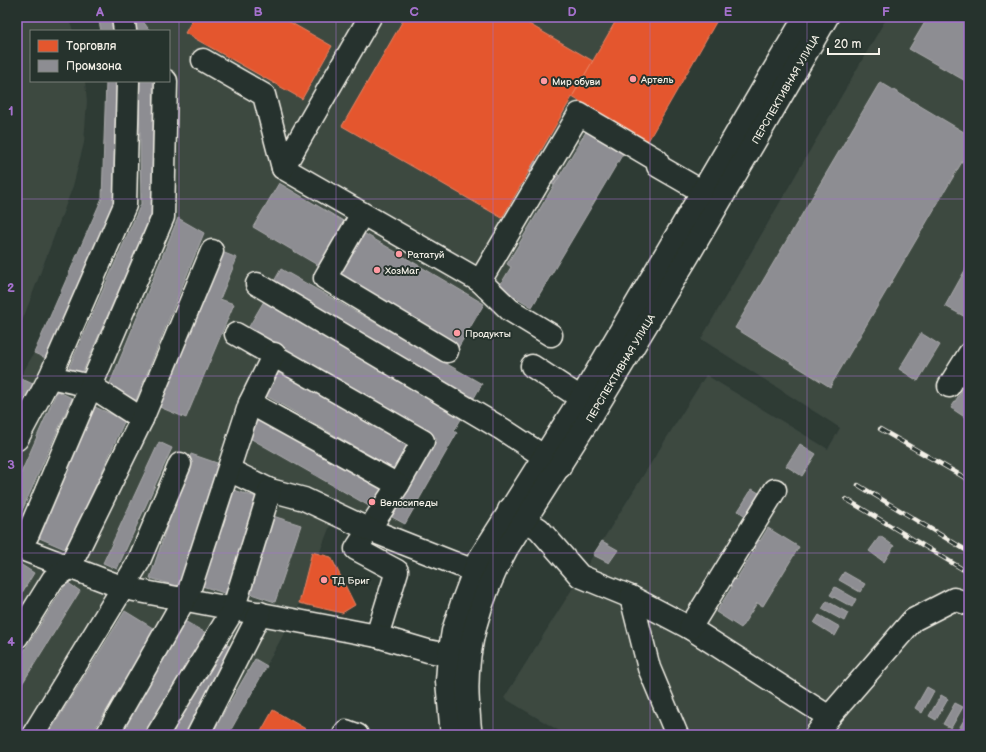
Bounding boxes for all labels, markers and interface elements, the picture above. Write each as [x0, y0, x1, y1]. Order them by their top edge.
text: A [95, 4, 104, 20]
text: B [253, 4, 263, 20]
text: C [409, 4, 419, 20]
text: D [567, 4, 577, 20]
text: E [724, 4, 733, 20]
text: F [882, 4, 890, 20]
legend [30, 30, 170, 82]
scale bar [828, 30, 879, 56]
street label: ПЕРСПЕКТИВНАЯ УЛИЦА [750, 32, 823, 146]
text: 20 m [834, 37, 861, 52]
text: Торговля [66, 39, 117, 54]
text: Промзона [66, 59, 122, 74]
marker: Артель [628, 74, 638, 84]
place label: Артель [640, 74, 673, 86]
marker: Мир обуви [539, 76, 549, 86]
place label: Мир обуви [552, 76, 600, 88]
text: 1 [8, 103, 14, 119]
marker: Рататуй [394, 249, 404, 259]
place label: Рататуй [407, 249, 445, 261]
marker: ХозМаг [372, 265, 382, 275]
place label: ХозМаг [385, 265, 419, 277]
text: 2 [7, 280, 15, 296]
street label: ПЕРСПЕКТИВНАЯ УЛИЦА [584, 311, 658, 425]
marker: Продукты [452, 328, 462, 338]
place label: Продукты [465, 328, 511, 340]
text: 3 [7, 457, 15, 473]
marker: Велосипеды [367, 497, 377, 507]
place label: Велосипеды [380, 497, 438, 509]
marker: ТД Бриг [319, 575, 329, 585]
place label: ТД Бриг [332, 575, 370, 587]
text: 4 [7, 634, 15, 650]

